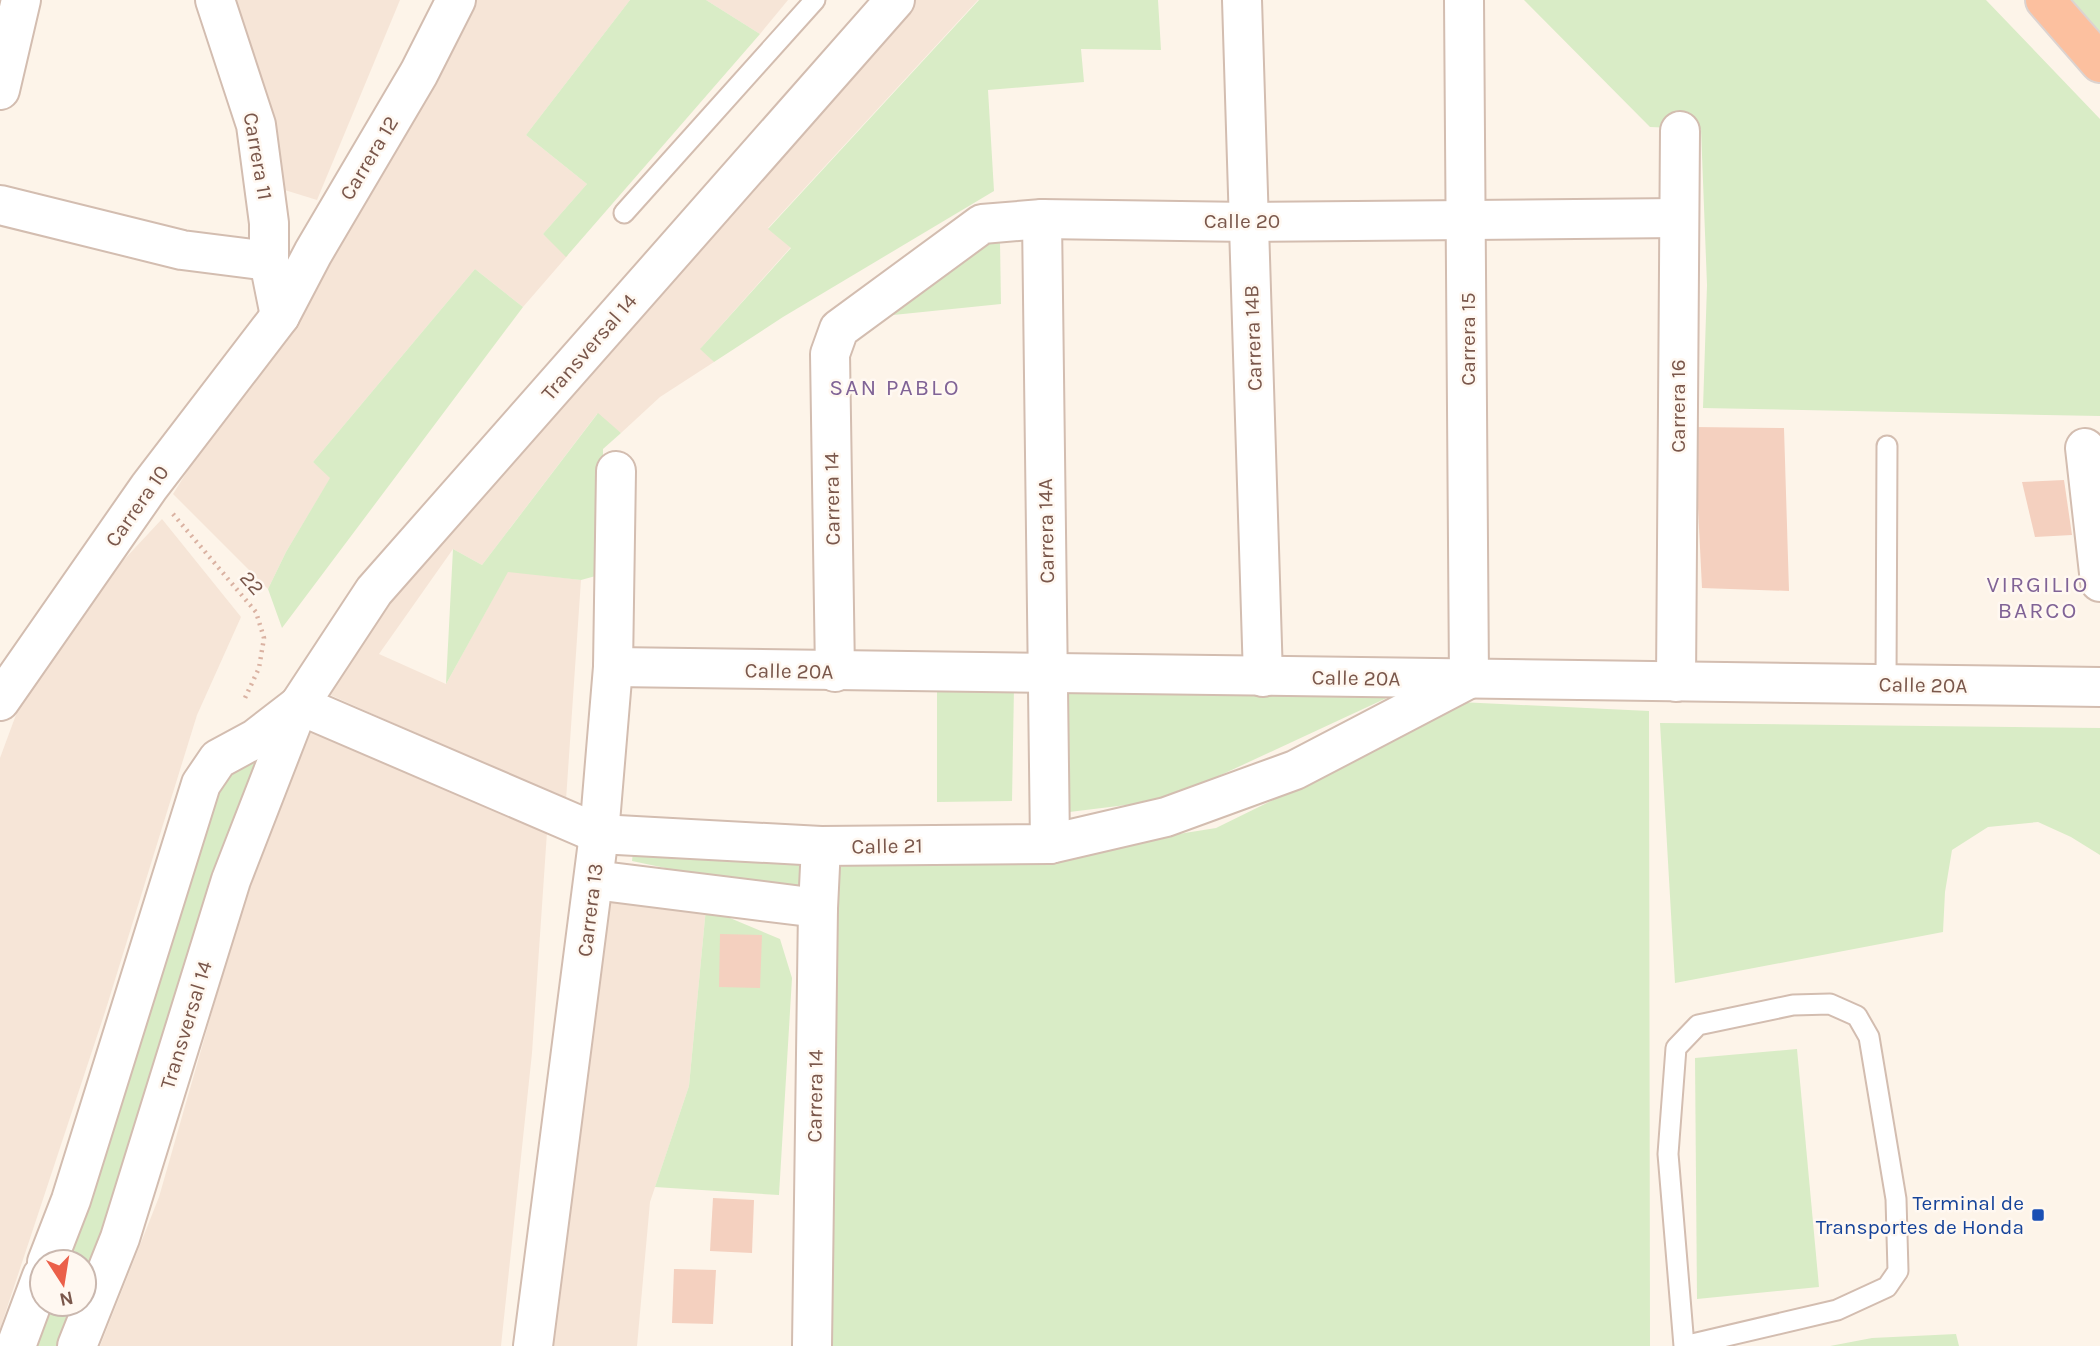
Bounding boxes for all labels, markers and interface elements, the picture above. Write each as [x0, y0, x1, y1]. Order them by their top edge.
street label: Carrera 11 [239, 110, 277, 202]
street label: Carrera 12 [335, 112, 403, 204]
street label: Calle 20 [1204, 209, 1280, 233]
street label: Carrera 14B [1239, 284, 1267, 392]
street label: Transversal 14 [536, 289, 642, 405]
street label: Carrera 15 [1456, 292, 1480, 386]
street label: Carrera 16 [1666, 359, 1690, 453]
district label: SAN PABLO [829, 374, 961, 401]
street label: Carrera 14 [819, 452, 845, 546]
street label: Carrera 10 [100, 461, 174, 551]
street label: Carrera 14A [1033, 478, 1059, 584]
street label: 22 [235, 566, 269, 600]
district label: VIRGILIO BARCO [1987, 571, 2089, 624]
street label: Calle 20A [744, 658, 834, 684]
street label: Calle 20A [1311, 665, 1401, 691]
street label: Calle 20A [1878, 672, 1968, 698]
street label: Calle 21 [851, 833, 923, 859]
street label: Carrera 13 [572, 862, 608, 958]
street label: Transversal 14 [155, 958, 217, 1092]
street label: Carrera 14 [802, 1049, 828, 1143]
place label: Terminal de Transportes de Honda [1816, 1191, 2024, 1239]
marker: Terminal de Transportes de Honda [2030, 1207, 2046, 1223]
north arrow [28, 1248, 98, 1318]
text: N [57, 1286, 75, 1311]

